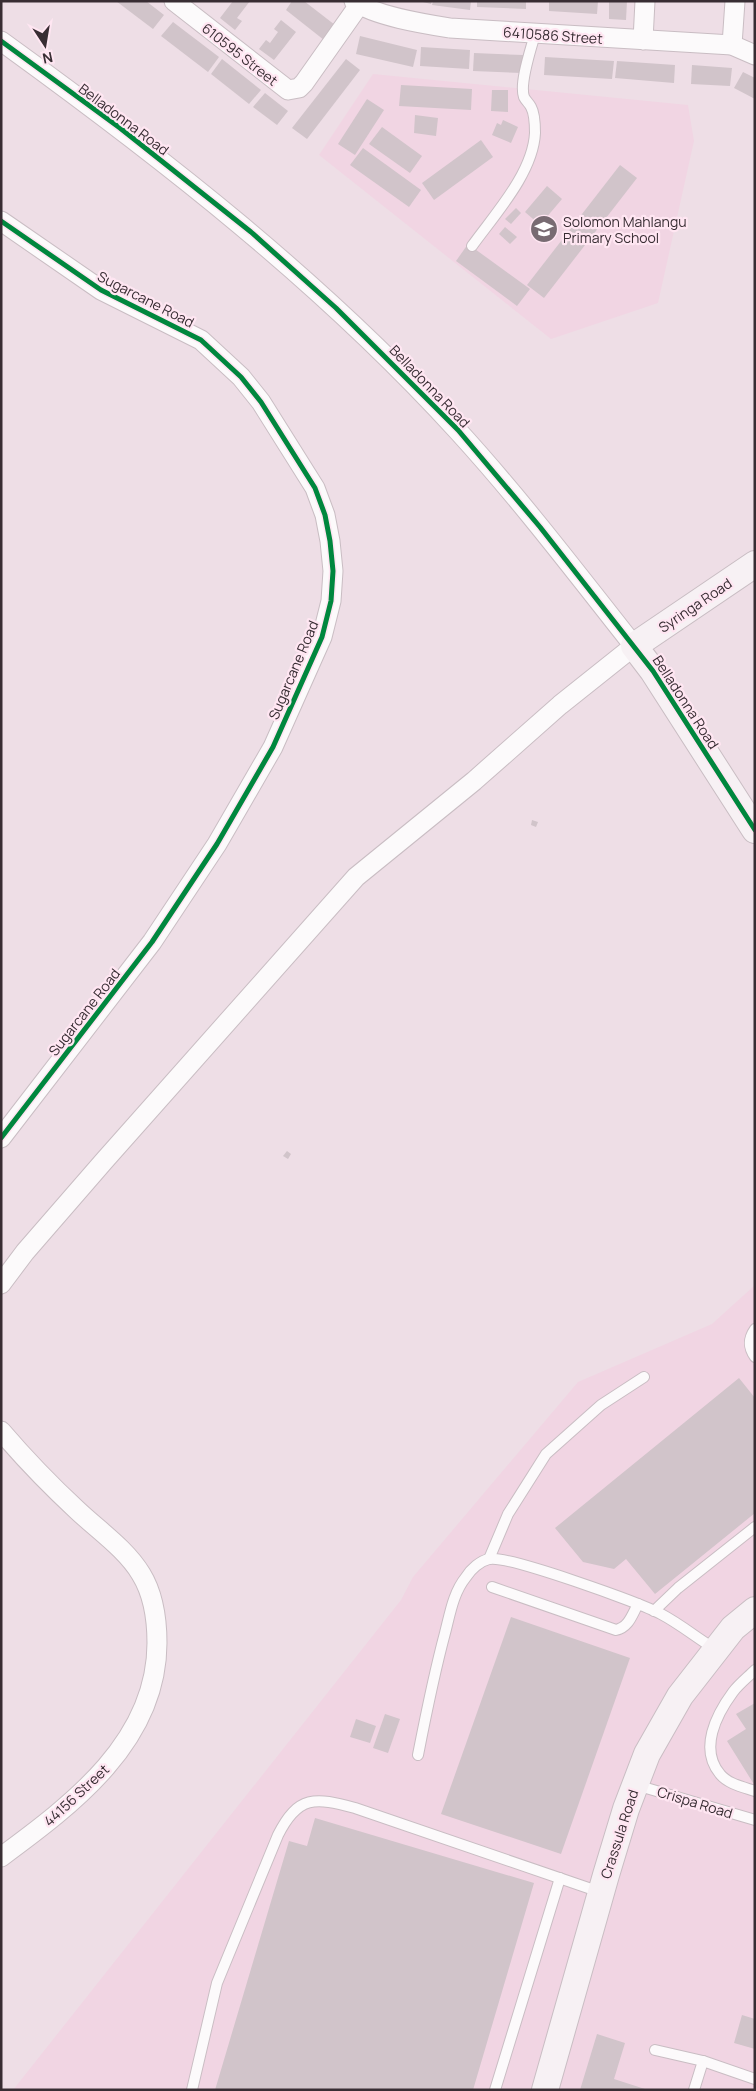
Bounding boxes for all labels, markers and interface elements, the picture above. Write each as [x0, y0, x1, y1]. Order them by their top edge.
street label: 610595 Street [198, 18, 282, 90]
north arrow [20, 20, 70, 70]
street label: 6410586 Street [503, 22, 604, 48]
text: N [41, 48, 55, 69]
street label: Belladonna Road [75, 79, 173, 159]
place label: Solomon Mahlangu Primary School [563, 212, 687, 247]
school or university icon: Solomon Mahlangu Primary School [529, 214, 559, 244]
street label: Sugarcane Road [95, 267, 197, 331]
street label: Belladonna Road [386, 341, 474, 431]
street label: Syringa Road [655, 573, 735, 637]
street label: Sugarcane Road [264, 618, 322, 722]
street label: Belladonna Road [649, 652, 723, 752]
street label: Sugarcane Road [44, 964, 124, 1060]
street label: 44156 Street [39, 1760, 113, 1830]
street label: Crispa Road [655, 1782, 735, 1822]
street label: Crassula Road [596, 1787, 642, 1881]

